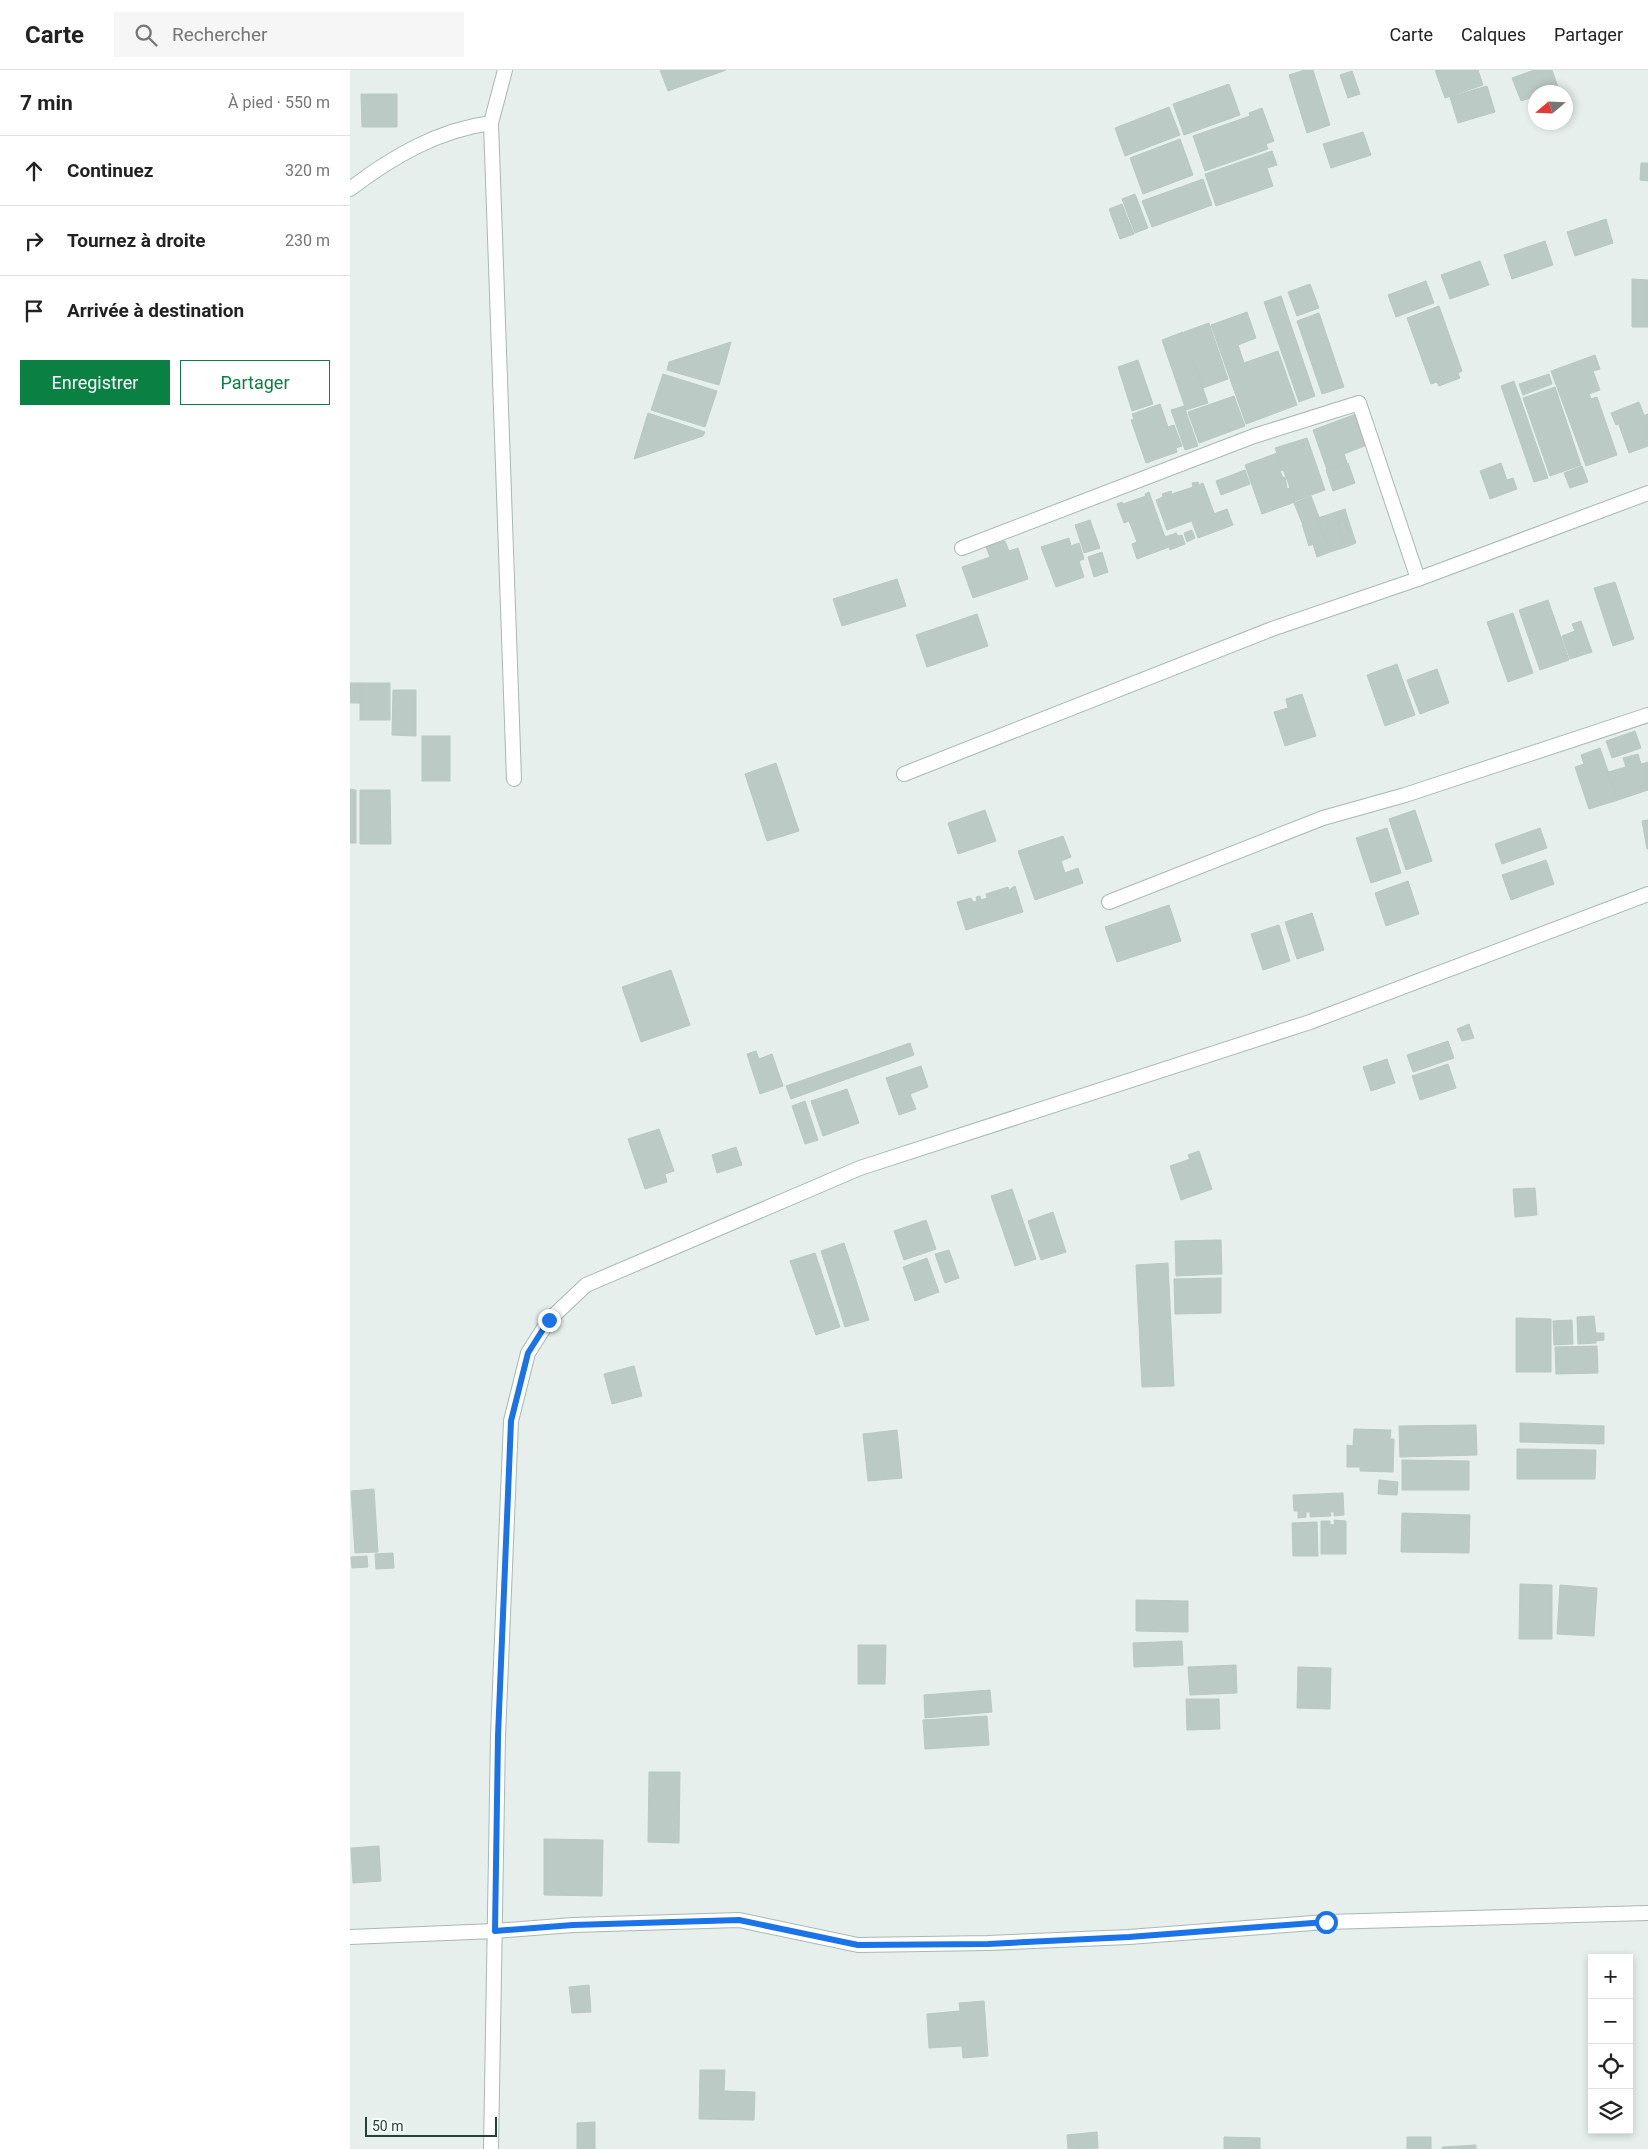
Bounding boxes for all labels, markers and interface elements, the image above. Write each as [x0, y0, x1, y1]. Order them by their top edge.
search box [114, 12, 464, 57]
text: Carte [25, 21, 84, 49]
icon: search [132, 21, 160, 49]
text: Rechercher [172, 23, 267, 46]
text: Carte [1390, 24, 1433, 45]
text: Calques [1461, 24, 1526, 45]
text: Partager [1554, 24, 1623, 45]
north arrow [1528, 85, 1573, 130]
text: 7 min [20, 91, 73, 115]
text: À pied · 550 m [228, 93, 330, 112]
icon: ahead [20, 157, 48, 185]
text: Continuez [67, 159, 153, 182]
text: 320 m [285, 161, 330, 180]
icon: right [20, 227, 48, 255]
text: Tournez à droite [67, 229, 206, 252]
text: 230 m [285, 231, 330, 250]
icon: arrive [20, 297, 48, 325]
text: Arrivée à destination [67, 299, 244, 322]
button: Enregistrer [20, 360, 170, 405]
button: Partager [180, 360, 330, 405]
route end [538, 1309, 561, 1332]
route start [1315, 1911, 1338, 1934]
map controls [1588, 1954, 1633, 2134]
button: + [1588, 1954, 1633, 1999]
button: − [1588, 1999, 1633, 2044]
button: locate [1588, 2044, 1633, 2089]
button: layers [1588, 2089, 1633, 2134]
scale bar [365, 2114, 498, 2137]
text: 50 m [372, 2118, 404, 2134]

